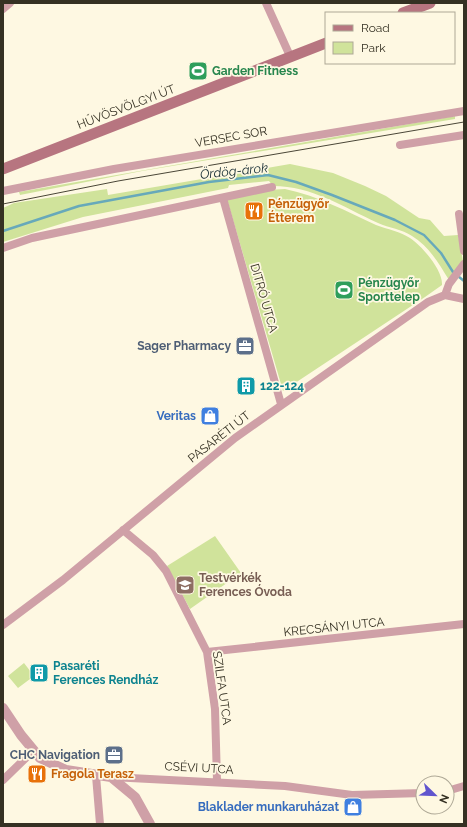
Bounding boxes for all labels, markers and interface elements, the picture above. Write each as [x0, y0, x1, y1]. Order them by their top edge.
legend [325, 12, 455, 64]
text: Road [361, 21, 390, 35]
text: Park [361, 41, 386, 55]
sports icon: Garden Fitness [187, 60, 209, 82]
place label: Garden Fitness [212, 64, 298, 78]
street label: HŰVÖSVÖLGYI ÚT [75, 82, 178, 132]
street label: VERSEC SOR [194, 124, 268, 150]
water label: Ördög-árok [199, 159, 269, 182]
place label: Pénzügyőr Étterem [268, 197, 329, 225]
restaurant icon: Pénzügyőr Étterem [243, 200, 265, 222]
street label: DITRÓ UTCA [247, 262, 281, 334]
place label: Pénzügyőr Sporttelep [358, 276, 420, 304]
sports icon: Pénzügyőr Sporttelep [333, 279, 355, 301]
office icon: Sager Pharmacy [234, 335, 256, 357]
place label: Sager Pharmacy [137, 339, 231, 353]
building icon: 122-124 [235, 375, 257, 397]
place label: 122-124 [260, 379, 304, 393]
shop icon: Veritas [199, 405, 221, 427]
street label: PASARÉTI ÚT [185, 408, 253, 466]
place label: Veritas [156, 409, 196, 423]
place label: Testvérkék Ferences Óvoda [199, 571, 292, 599]
school or university icon: Testvérkék Ferences Óvoda [174, 574, 196, 596]
street label: KRECSÁNYI UTCA [283, 615, 385, 639]
street label: SZILFA UTCA [210, 650, 234, 726]
place label: Pasaréti Ferences Rendház [53, 659, 158, 687]
building icon: Pasaréti Ferences Rendház [28, 662, 50, 684]
office icon: CHC Navigation [103, 744, 125, 766]
place label: CHC Navigation [10, 748, 100, 762]
street label: CSÉVI UTCA [164, 759, 234, 777]
restaurant icon: Fragola Terasz [26, 763, 48, 785]
place label: Fragola Terasz [51, 767, 134, 781]
north arrow [415, 775, 455, 815]
text: N [436, 792, 451, 805]
shop icon: Blaklader munkaruházat [342, 796, 364, 818]
place label: Blaklader munkaruházat [198, 800, 339, 814]

